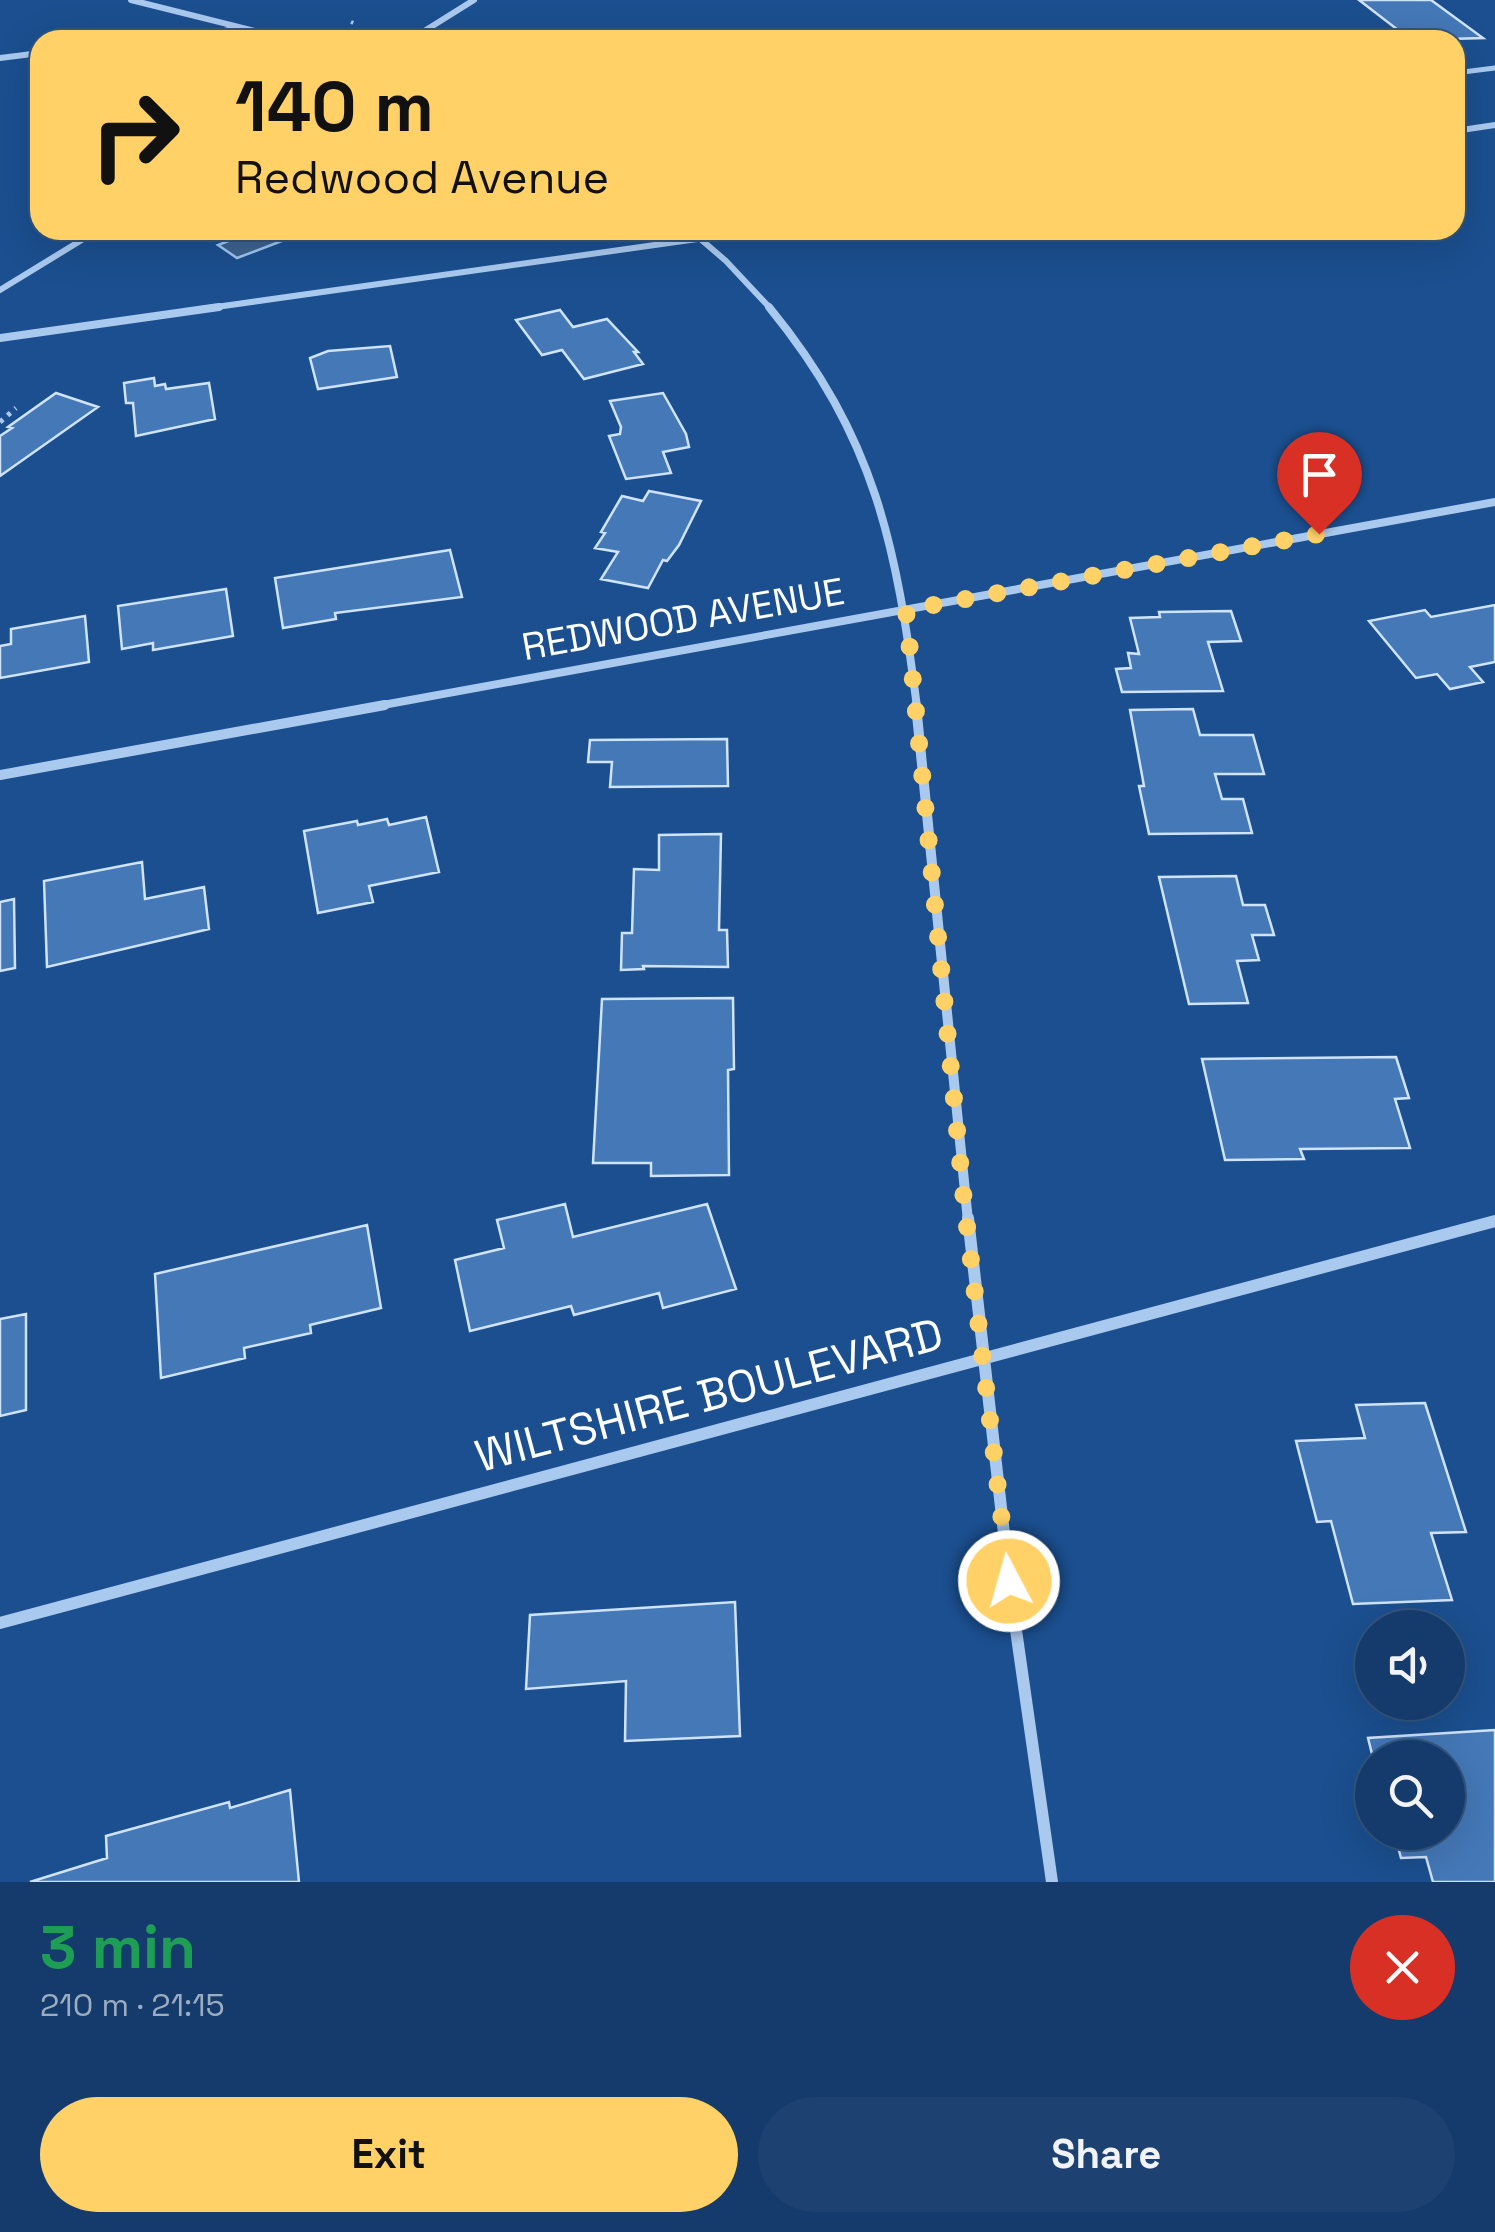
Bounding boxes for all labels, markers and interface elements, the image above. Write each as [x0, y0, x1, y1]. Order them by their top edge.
text: 140 m [235, 62, 434, 151]
icon: right [70, 70, 200, 200]
text: Redwood Avenue [235, 149, 609, 206]
pin [1277, 432, 1362, 535]
icon: arrive [1292, 447, 1347, 502]
street label: REDWOOD AVENUE [518, 567, 848, 671]
street label: WILTSHIRE BOULEVARD [469, 1305, 949, 1485]
position arrow [957, 1529, 1061, 1633]
map controls [1355, 1610, 1465, 1850]
button: sound [1355, 1610, 1465, 1720]
button: search [1355, 1740, 1465, 1850]
text: 3 min [40, 1909, 196, 1986]
button: close [1350, 1915, 1455, 2020]
text: 210 m · 21:15 [40, 1985, 225, 2025]
button: Exit [40, 2097, 738, 2212]
button: Share [758, 2097, 1455, 2212]

